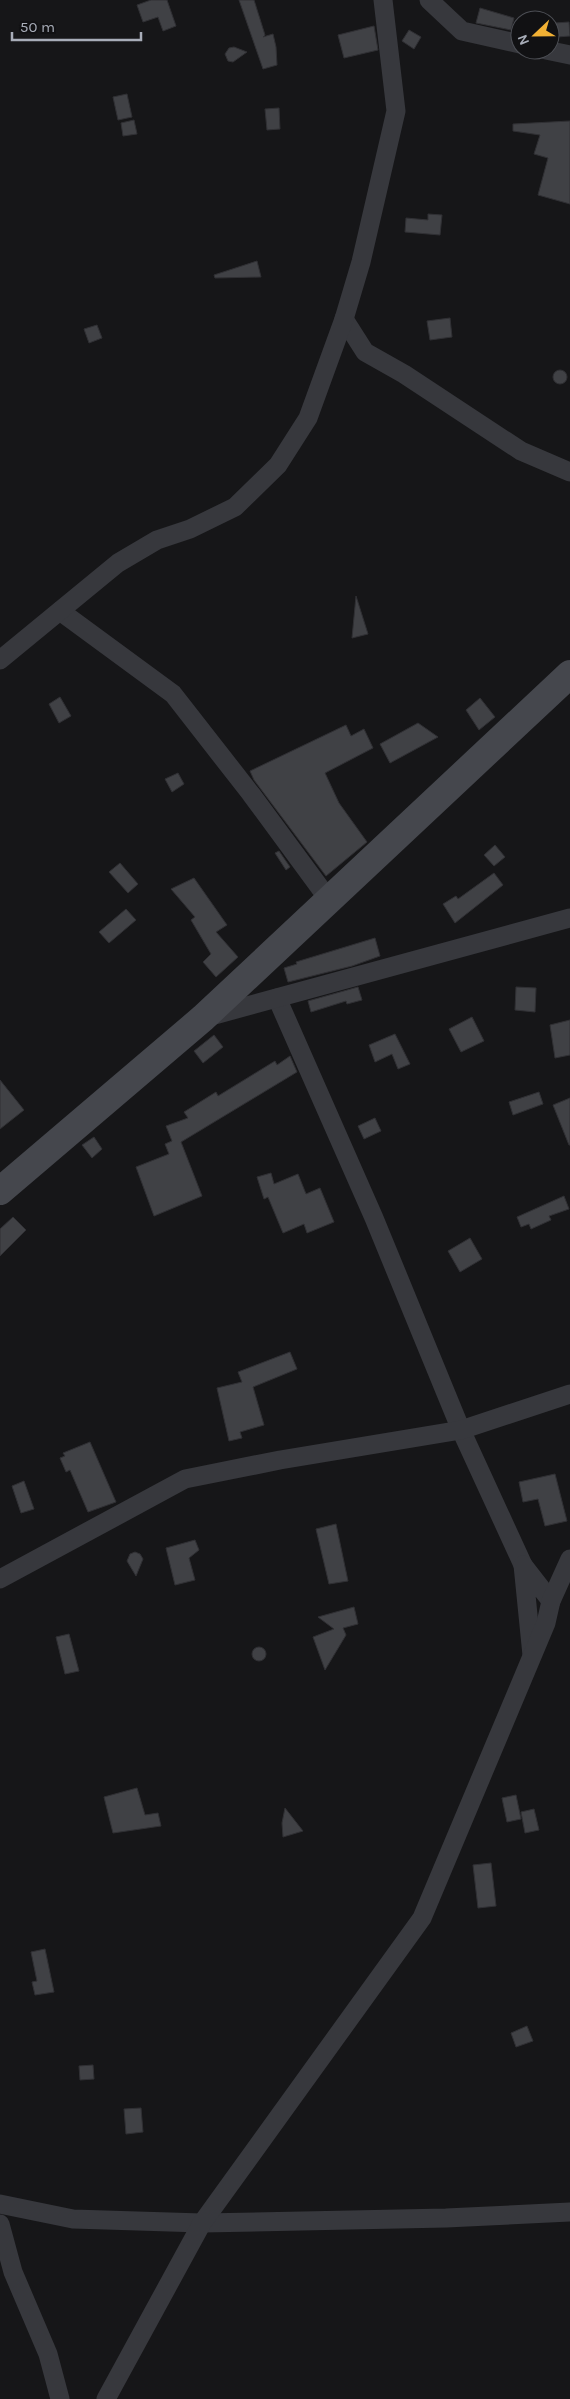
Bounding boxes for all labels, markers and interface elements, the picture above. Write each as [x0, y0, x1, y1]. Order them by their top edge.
scale bar [12, 10, 141, 42]
north arrow [510, 10, 560, 60]
text: 50 m [20, 18, 55, 36]
text: N [514, 32, 533, 48]

